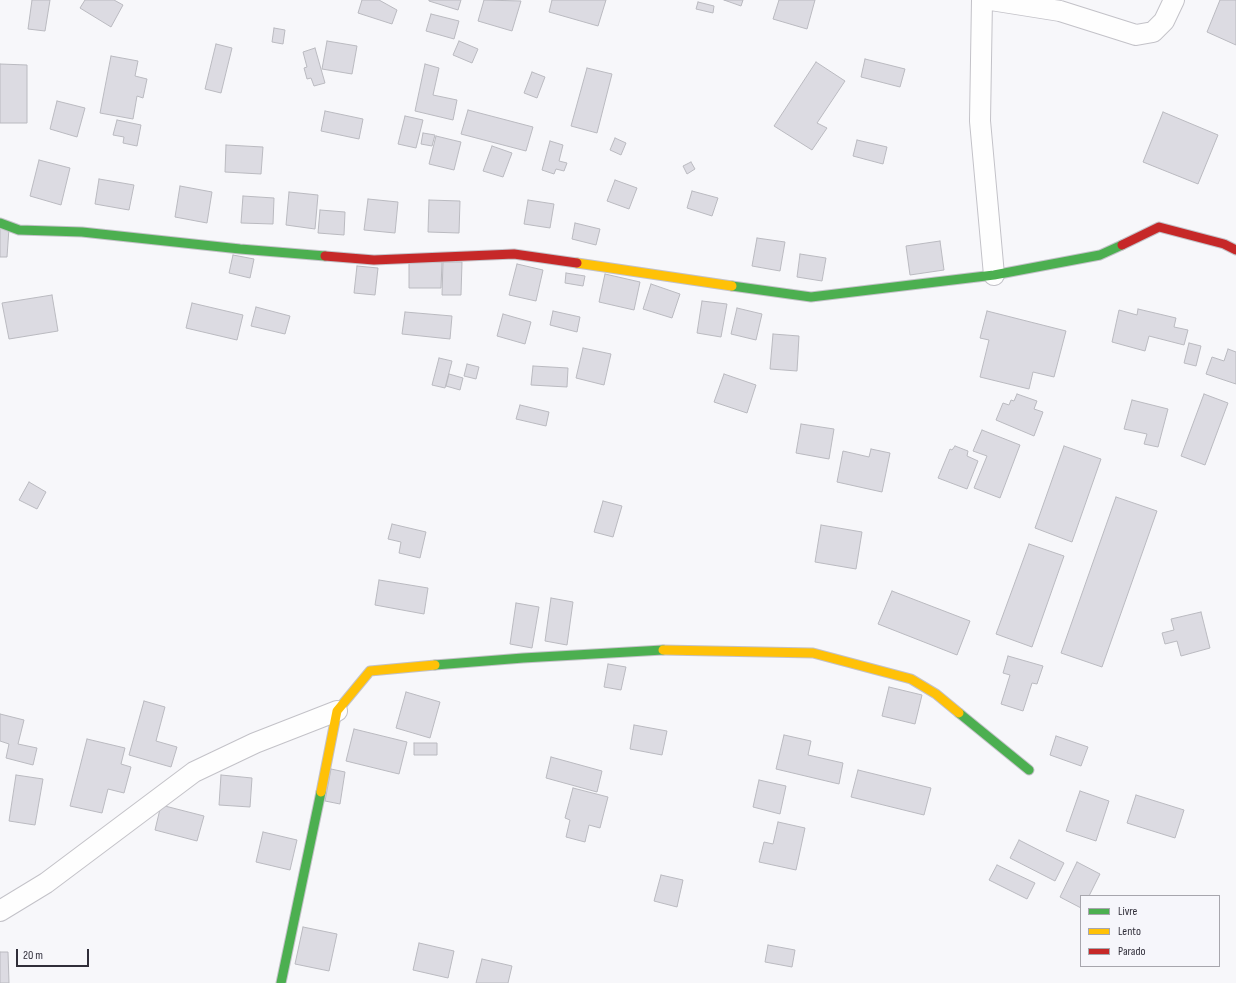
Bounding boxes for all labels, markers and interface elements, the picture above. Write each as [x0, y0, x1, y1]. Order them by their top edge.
legend [1080, 895, 1220, 967]
text: Livre [1118, 904, 1137, 919]
text: Lento [1118, 924, 1141, 939]
scale bar [18, 941, 91, 967]
text: Parado [1118, 944, 1145, 959]
text: 20 m [23, 948, 43, 963]

